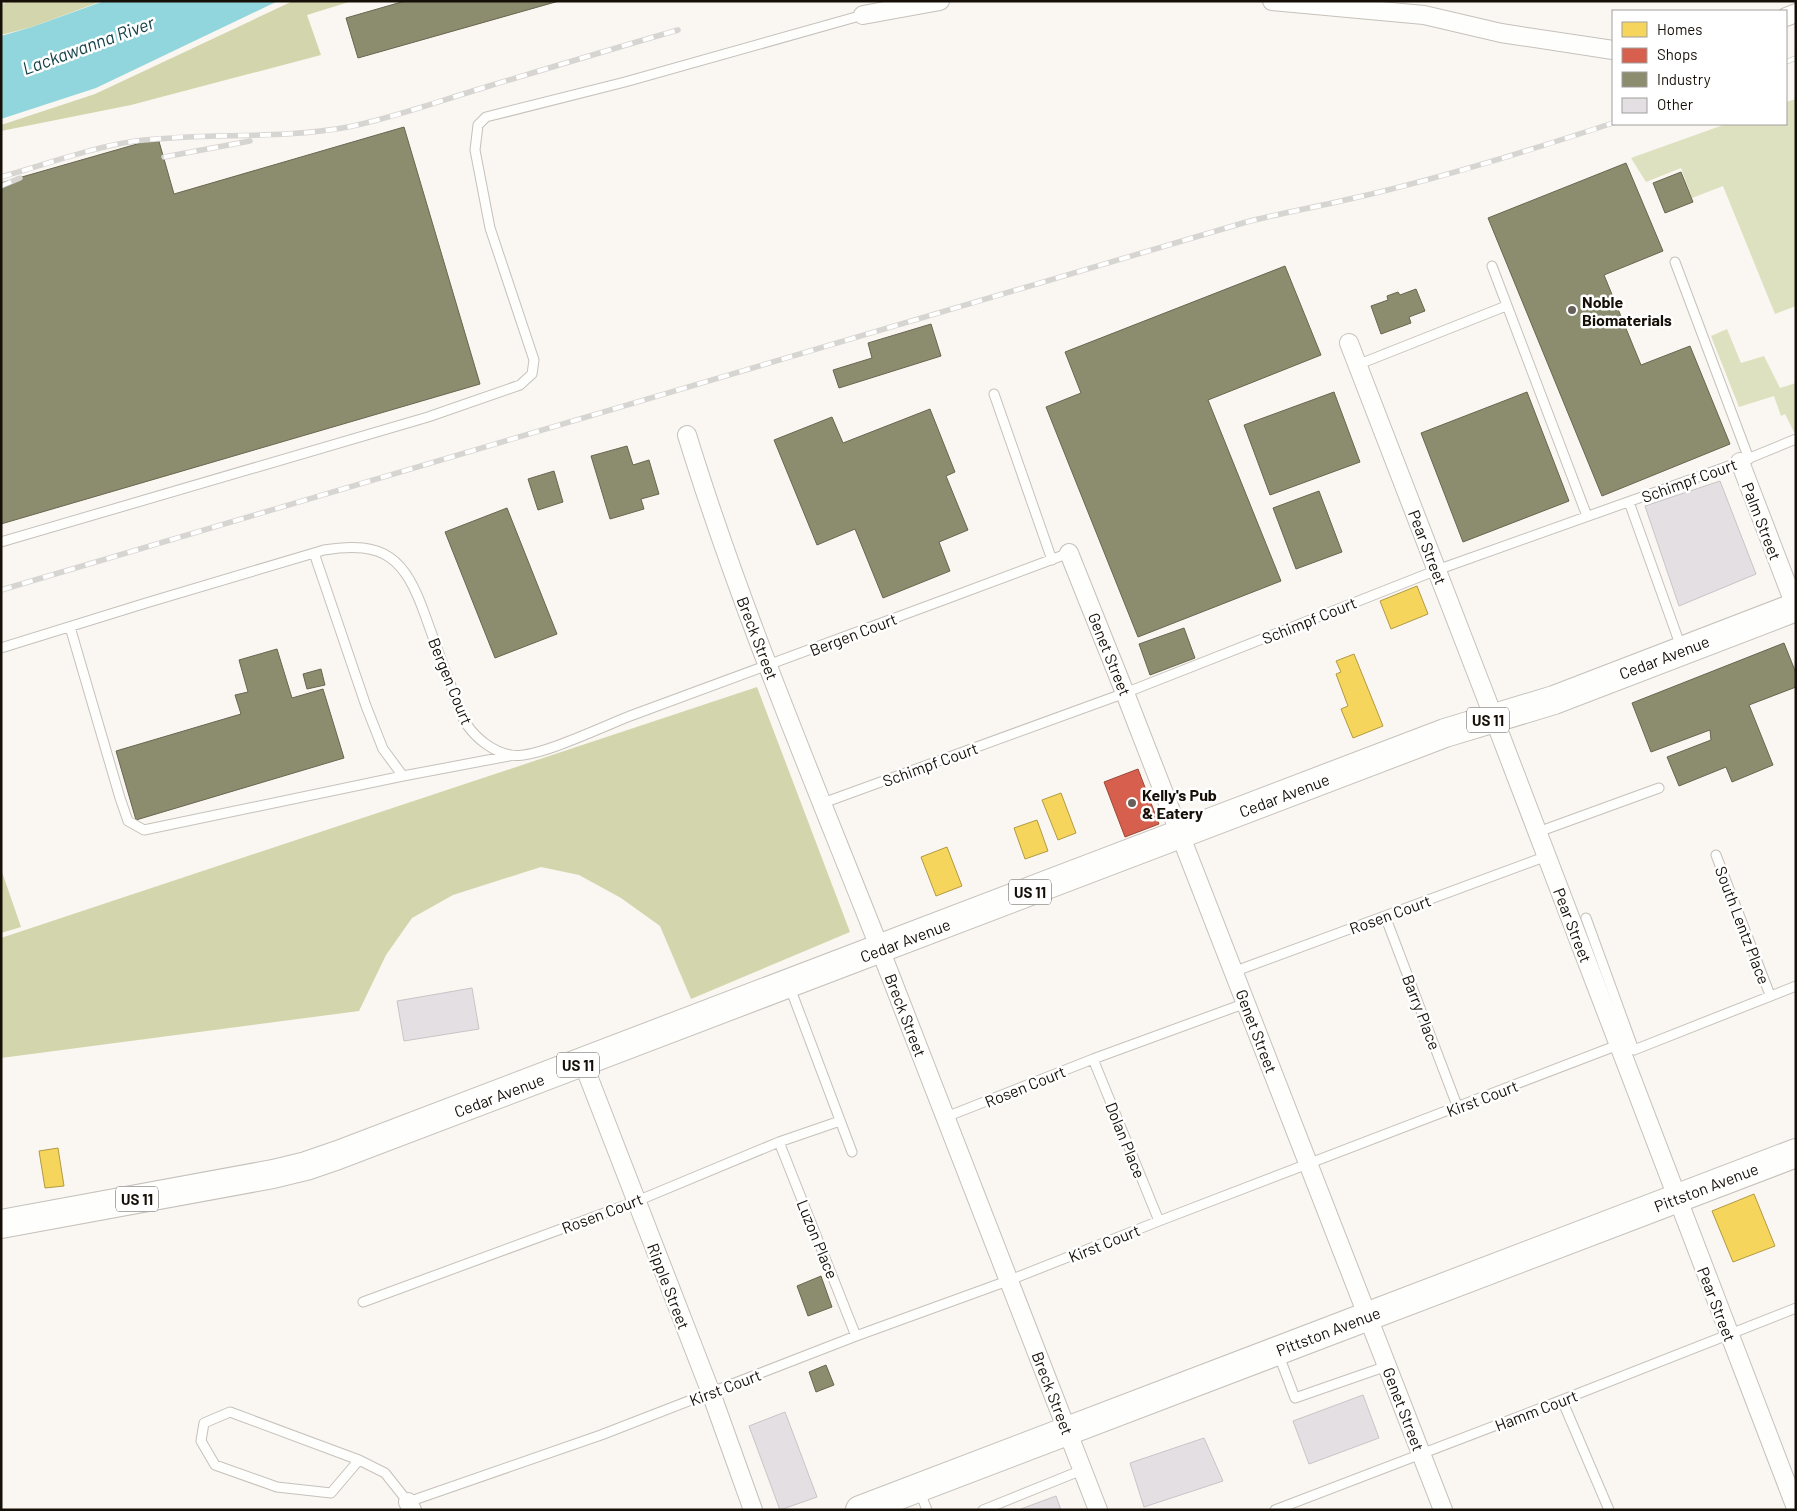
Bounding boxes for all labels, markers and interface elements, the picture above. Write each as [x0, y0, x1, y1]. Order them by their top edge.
legend [1612, 10, 1787, 125]
water label: Lackawanna River [19, 11, 158, 79]
text: Homes [1657, 20, 1702, 38]
text: Shops [1657, 45, 1697, 63]
text: Industry [1657, 70, 1711, 88]
text: Other [1657, 95, 1694, 113]
place label: Noble Biomaterials [1582, 292, 1672, 329]
marker: Noble Biomaterials [1566, 304, 1578, 316]
street label: Schimpf Court [1639, 454, 1739, 506]
street label: Palm Street [1739, 480, 1785, 562]
street label: Pear Street [1405, 507, 1451, 587]
street label: Schimpf Court [1259, 592, 1359, 648]
street label: Breck Street [733, 594, 783, 682]
street label: Bergen Court [807, 609, 899, 659]
street label: Genet Street [1085, 610, 1135, 698]
street label: Cedar Avenue [1616, 631, 1712, 683]
street label: Bergen Court [425, 635, 477, 727]
road number: US 11 [1467, 708, 1509, 732]
street label: Schimpf Court [880, 738, 980, 790]
street label: Cedar Avenue [1236, 769, 1332, 821]
place label: Kelly's Pub & Eatery [1142, 785, 1217, 822]
marker: Kelly's Pub & Eatery [1126, 797, 1138, 809]
street label: South Lentz Place [1712, 863, 1774, 987]
road number: US 11 [1009, 880, 1051, 904]
street label: Pear Street [1550, 885, 1596, 965]
street label: Rosen Court [1347, 890, 1433, 938]
street label: Cedar Avenue [857, 914, 953, 966]
street label: Breck Street [881, 971, 931, 1059]
street label: Barry Place [1399, 972, 1445, 1052]
street label: Genet Street [1232, 987, 1282, 1075]
road number: US 11 [557, 1052, 599, 1078]
street label: Rosen Court [982, 1061, 1068, 1111]
street label: Cedar Avenue [451, 1069, 547, 1121]
street label: Kirst Court [1443, 1076, 1521, 1120]
street label: Dolan Place [1102, 1099, 1150, 1181]
street label: Pittston Avenue [1651, 1158, 1761, 1216]
road number: US 11 [116, 1186, 158, 1212]
street label: Rosen Court [559, 1189, 645, 1237]
street label: Luzon Place [794, 1197, 842, 1281]
street label: Kirst Court [1066, 1220, 1142, 1266]
street label: Ripple Street [644, 1240, 694, 1332]
street label: Pear Street [1694, 1264, 1740, 1344]
street label: Pittston Avenue [1273, 1302, 1383, 1360]
street label: Breck Street [1028, 1349, 1078, 1437]
street label: Kirst Court [686, 1365, 764, 1409]
street label: Genet Street [1379, 1365, 1429, 1453]
street label: Hamm Court [1492, 1386, 1580, 1434]

